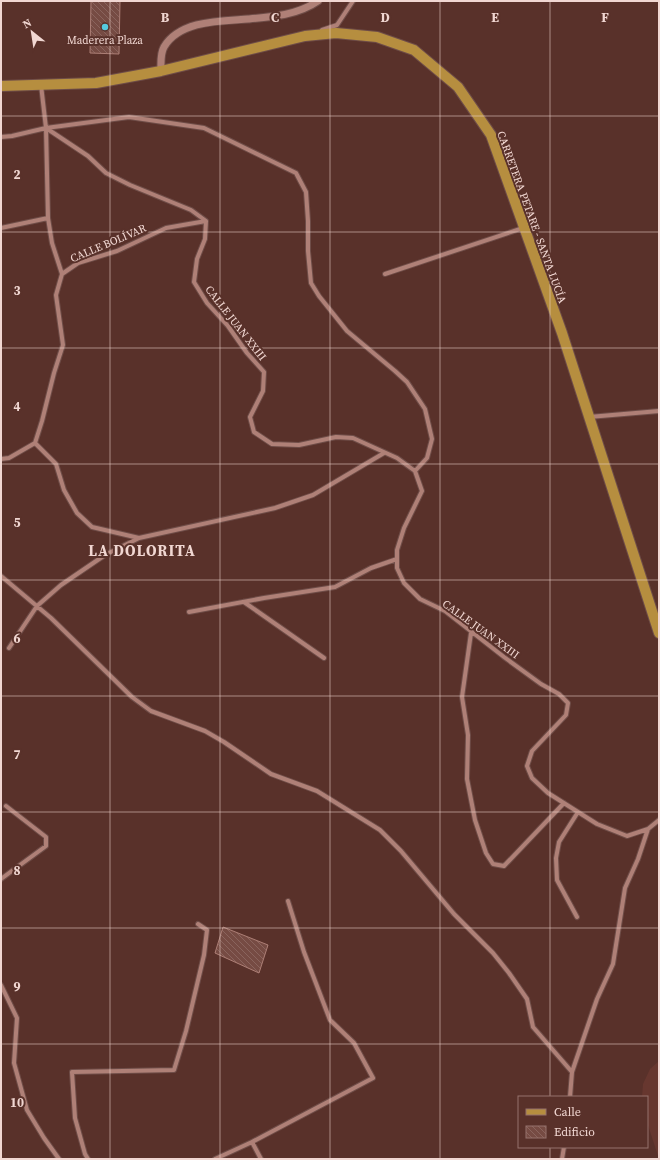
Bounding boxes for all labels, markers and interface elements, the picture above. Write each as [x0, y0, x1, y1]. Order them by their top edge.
text: B [161, 9, 170, 26]
text: C [271, 9, 279, 26]
text: D [380, 9, 390, 26]
text: E [491, 9, 499, 26]
text: F [601, 9, 609, 26]
north arrow [12, 12, 52, 52]
text: N [20, 15, 34, 32]
marker: Maderera Plaza [100, 22, 110, 32]
place label: Maderera Plaza [67, 33, 143, 48]
street label: CARRETERA PETARE - SANTA LUCÍA [493, 129, 570, 306]
text: 2 [13, 166, 21, 183]
street label: CALLE BOLÍVAR [68, 221, 149, 266]
text: 3 [13, 282, 21, 299]
street label: CALLE JUAN XXIII [201, 283, 270, 364]
text: 4 [13, 398, 21, 415]
text: 5 [13, 514, 21, 531]
district label: LA DOLORITA [88, 540, 196, 561]
street label: CALLE JUAN XXIII [439, 596, 522, 662]
text: 6 [13, 630, 21, 647]
text: 7 [13, 746, 21, 763]
text: 8 [13, 862, 21, 879]
text: 9 [13, 978, 21, 995]
text: 10 [10, 1094, 24, 1111]
legend [518, 1096, 648, 1148]
text: Calle [554, 1104, 581, 1120]
text: Edificio [554, 1124, 595, 1140]

